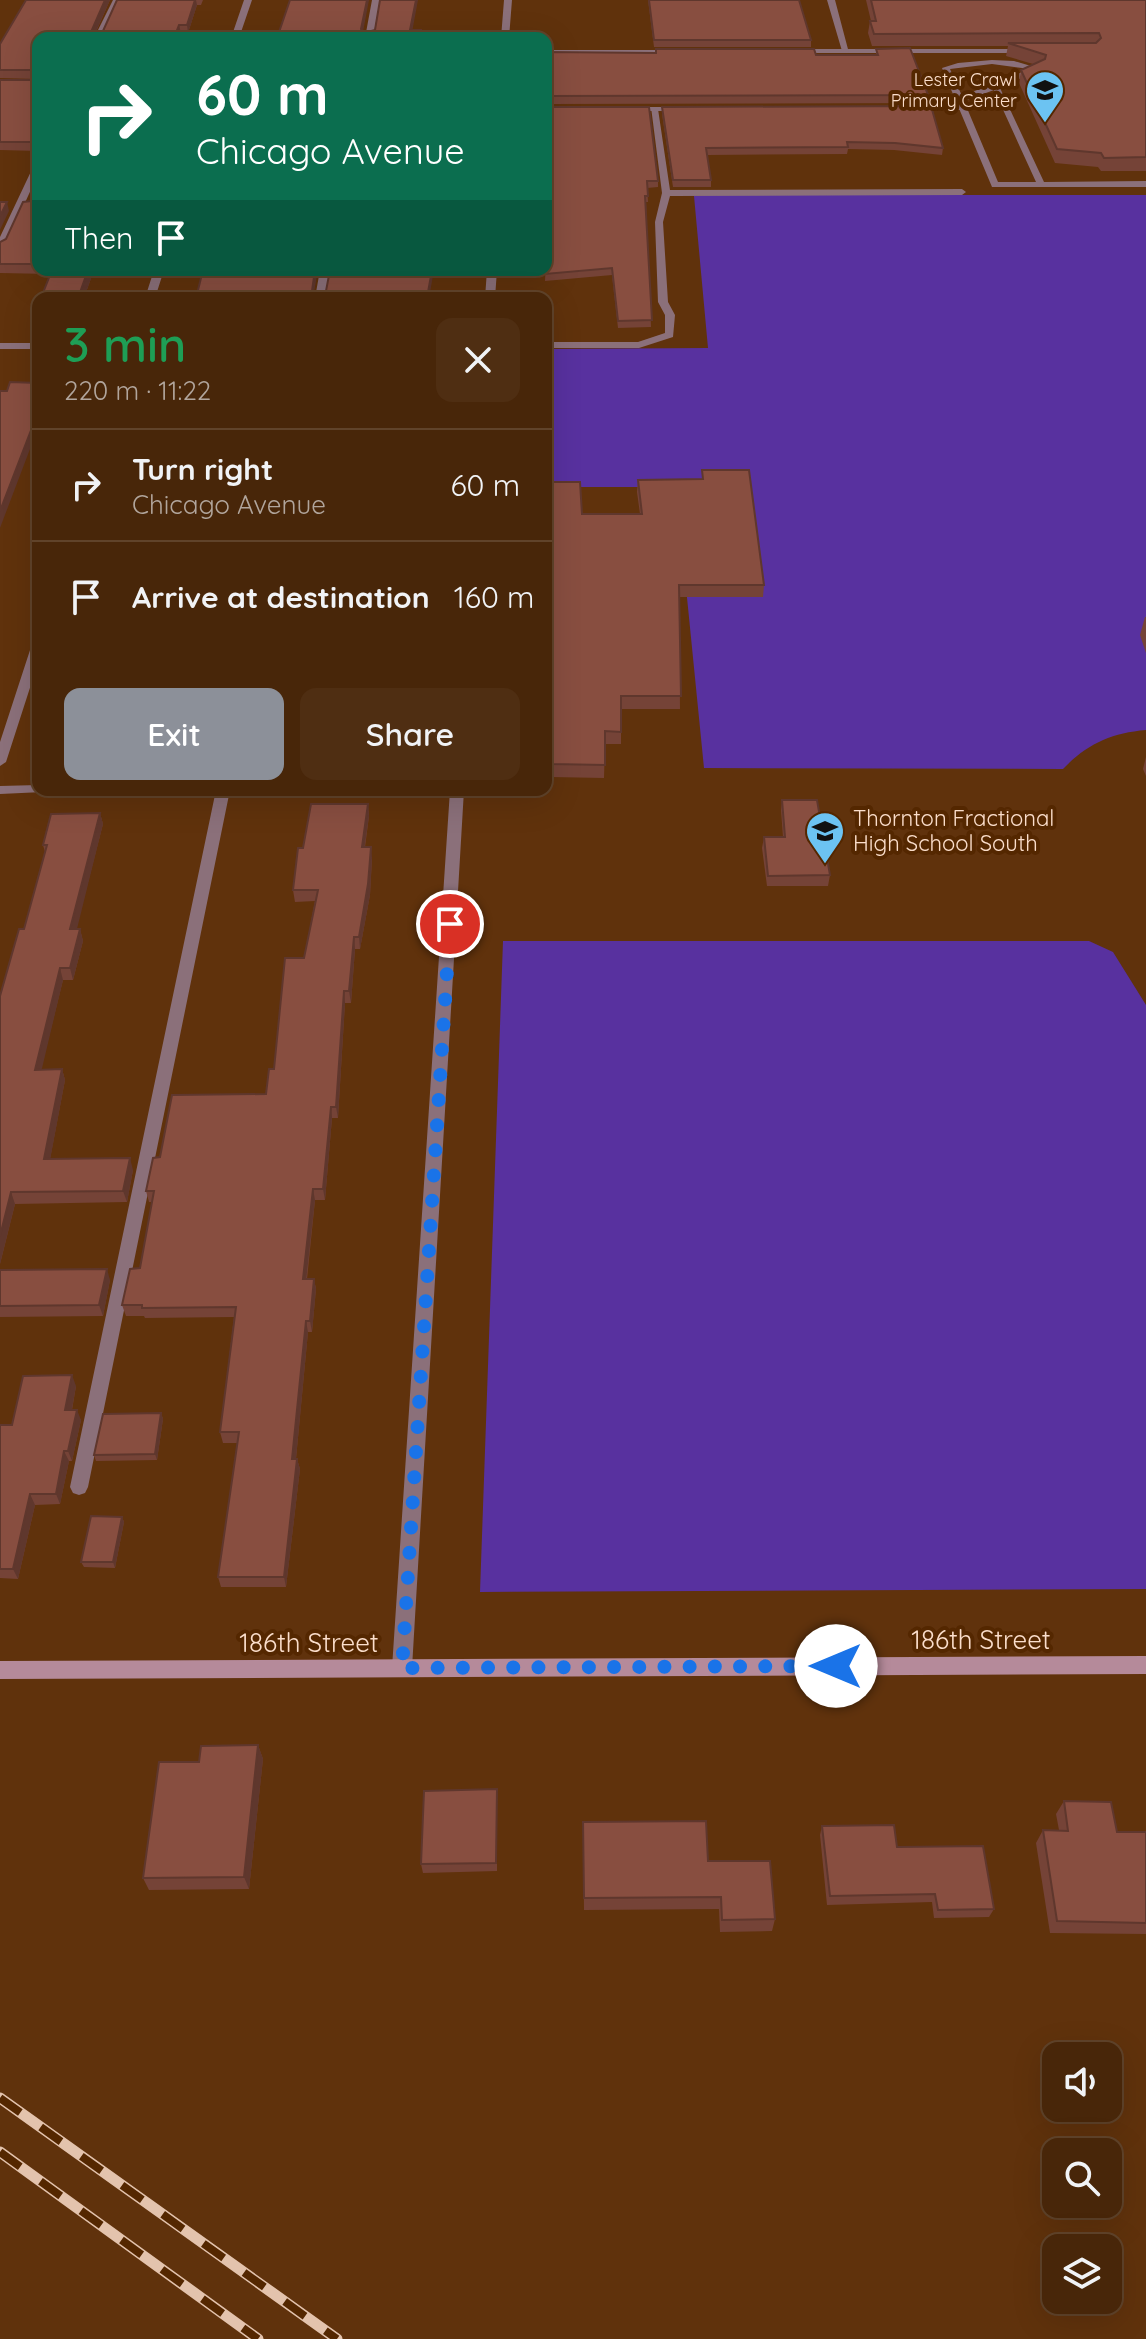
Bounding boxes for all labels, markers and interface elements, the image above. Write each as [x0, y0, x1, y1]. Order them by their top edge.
text: 60 m [196, 59, 329, 129]
icon: right [64, 64, 168, 168]
place label: Lester Crawl Primary Center [891, 68, 1017, 112]
school or university icon: Lester Crawl Primary Center [1024, 69, 1066, 124]
text: Chicago Avenue [196, 128, 465, 173]
icon: arrive [149, 216, 193, 260]
text: Then [64, 219, 133, 257]
text: 3 min [64, 314, 186, 374]
button: close [436, 318, 520, 402]
text: 220 m · 11:22 [64, 374, 211, 407]
text: Turn right [132, 450, 273, 488]
icon: right [64, 463, 108, 507]
text: 60 m [450, 466, 520, 504]
text: Chicago Avenue [132, 488, 326, 521]
icon: arrive [64, 575, 108, 619]
text: Arrive at destination [132, 578, 430, 616]
text: 160 m [454, 578, 534, 616]
button: Exit [64, 688, 284, 780]
button: Share [300, 688, 520, 780]
place label: Thornton Fractional High School South [853, 804, 1054, 857]
school or university icon: Thornton Fractional High School South [804, 810, 846, 865]
pin [416, 890, 484, 958]
icon: arrive [428, 902, 472, 946]
street label: 186th Street [911, 1623, 1051, 1656]
position arrow [794, 1624, 878, 1708]
street label: 186th Street [239, 1626, 379, 1659]
map controls [1042, 2042, 1122, 2314]
button: sound [1042, 2042, 1122, 2122]
button: search [1042, 2138, 1122, 2218]
button: layers [1042, 2234, 1122, 2314]

